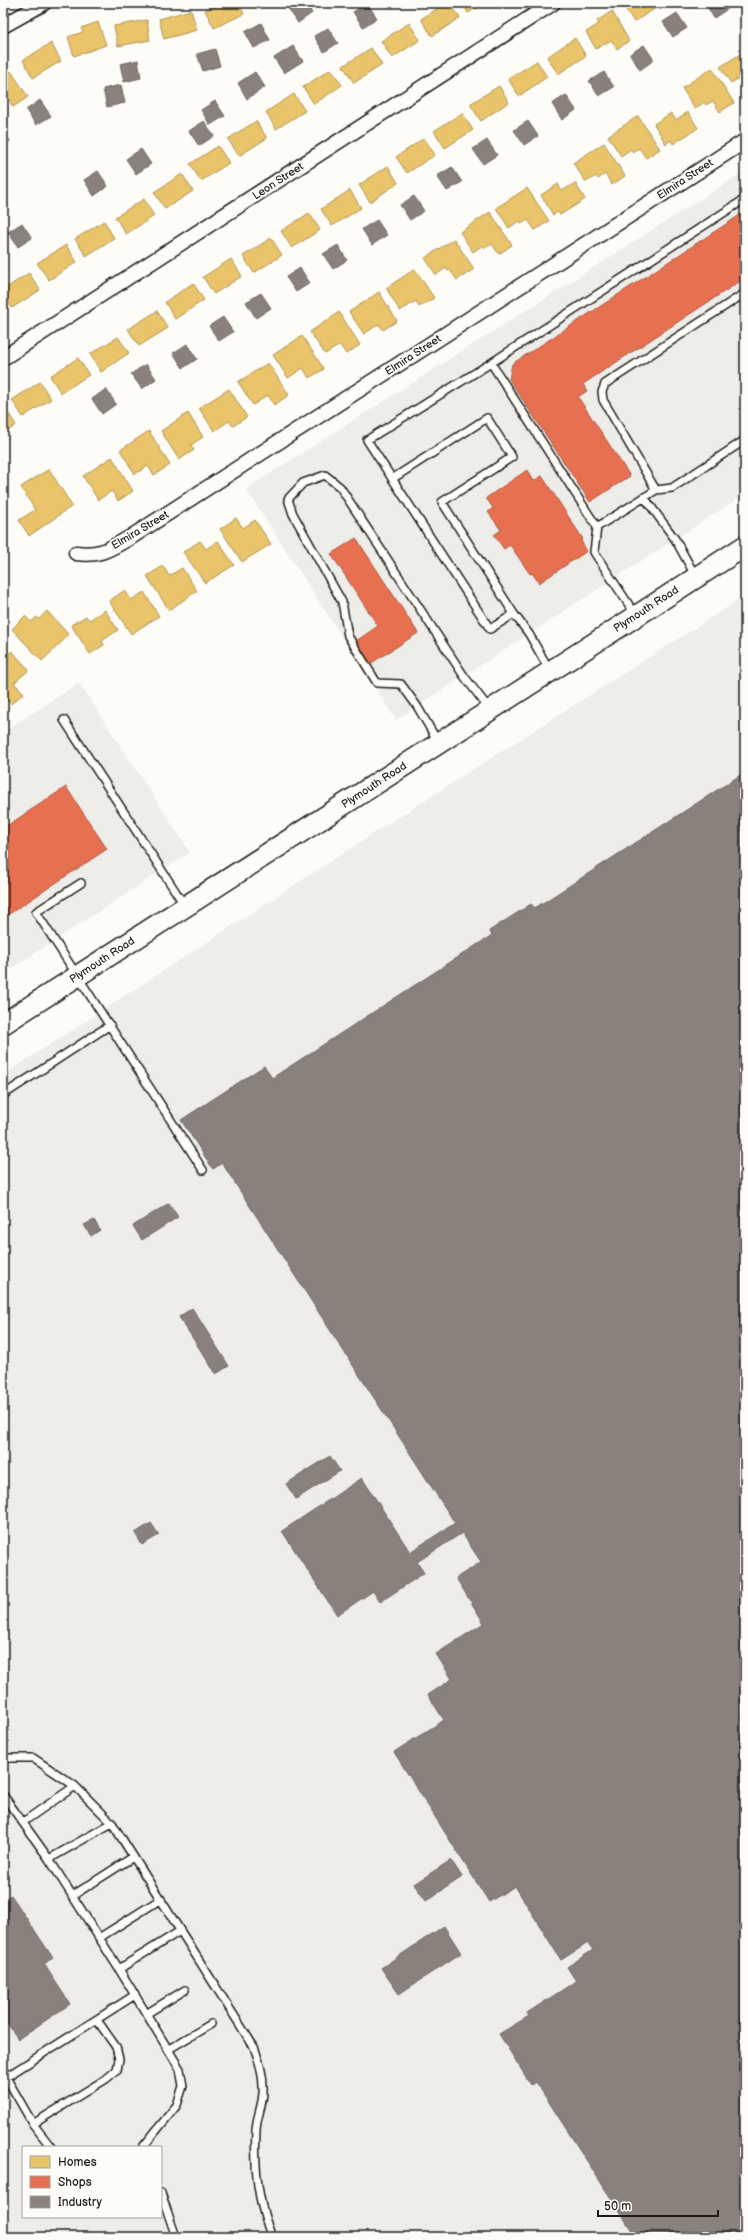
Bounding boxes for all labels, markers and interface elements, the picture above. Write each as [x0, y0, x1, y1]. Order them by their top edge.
street label: Elmira Street [654, 156, 716, 202]
street label: Leon Street [250, 159, 306, 202]
street label: Elmira Street [382, 332, 444, 378]
street label: Elmira Street [109, 508, 171, 552]
street label: Plymouth Road [611, 583, 681, 635]
street label: Plymouth Road [339, 759, 409, 811]
street label: Plymouth Road [67, 934, 137, 986]
legend [22, 2146, 162, 2218]
text: Homes [58, 2155, 97, 2170]
text: Shops [58, 2175, 92, 2190]
scale bar [598, 2192, 718, 2218]
text: Industry [58, 2195, 103, 2210]
text: 50 m [604, 2199, 631, 2214]

